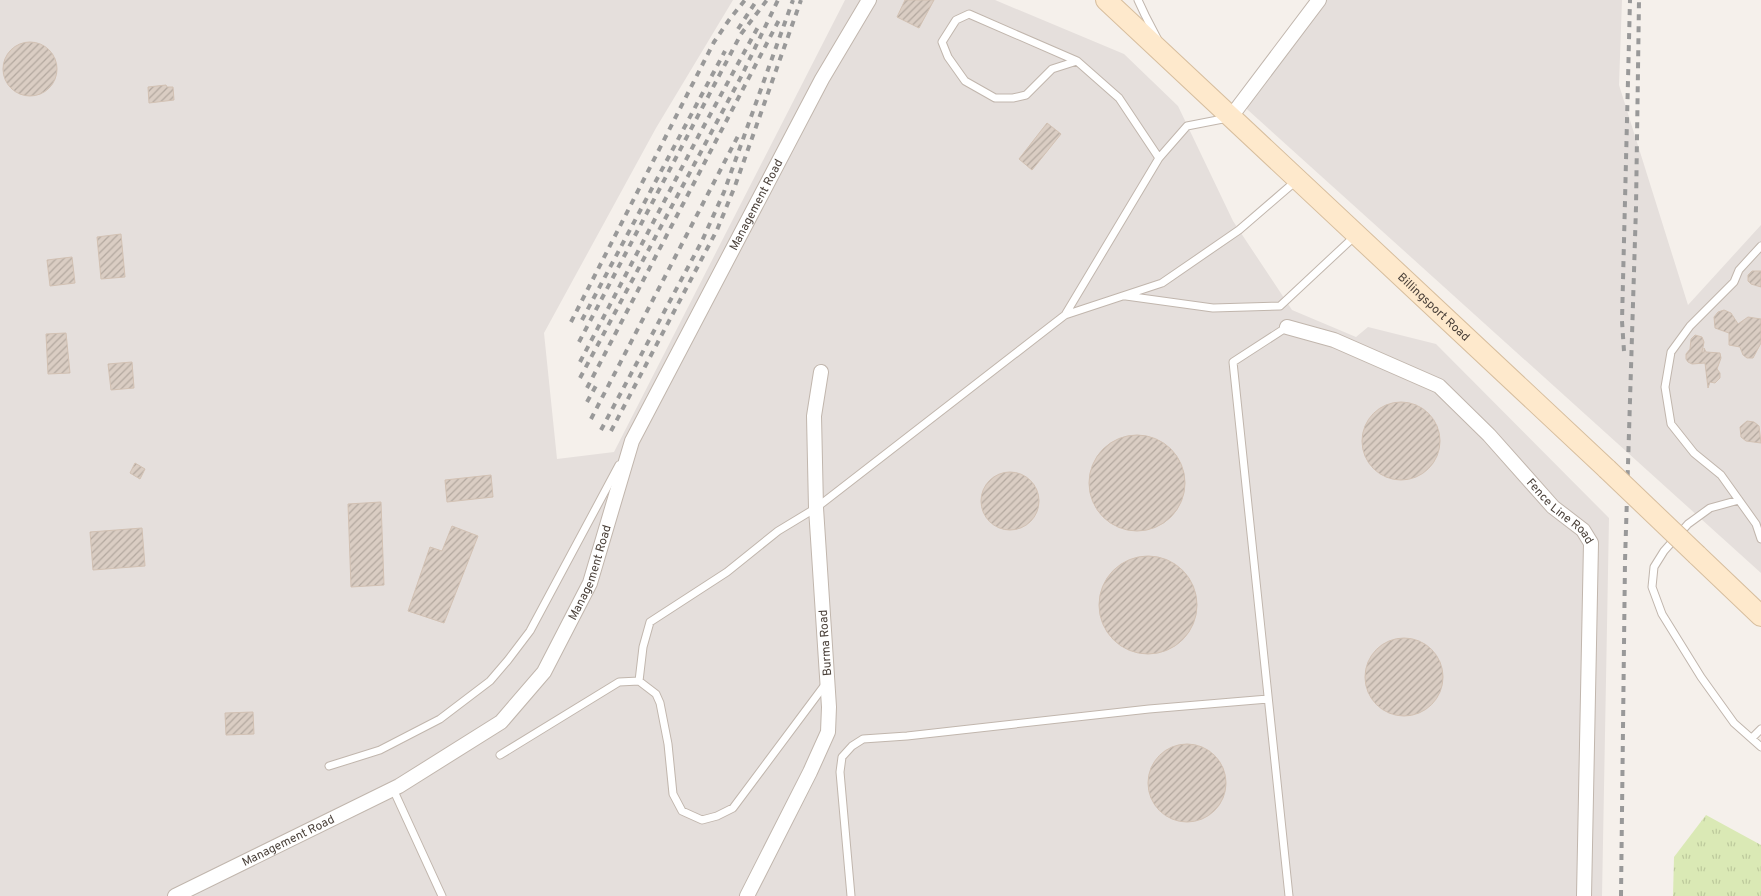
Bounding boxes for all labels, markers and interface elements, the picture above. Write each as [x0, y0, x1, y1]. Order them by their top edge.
street label: Management Road [726, 157, 787, 254]
street label: Billingsport Road [1394, 270, 1473, 345]
street label: Fence Line Road [1522, 475, 1597, 547]
street label: Management Road [565, 523, 616, 623]
street label: Burma Road [816, 609, 836, 677]
street label: Management Road [240, 812, 337, 871]

